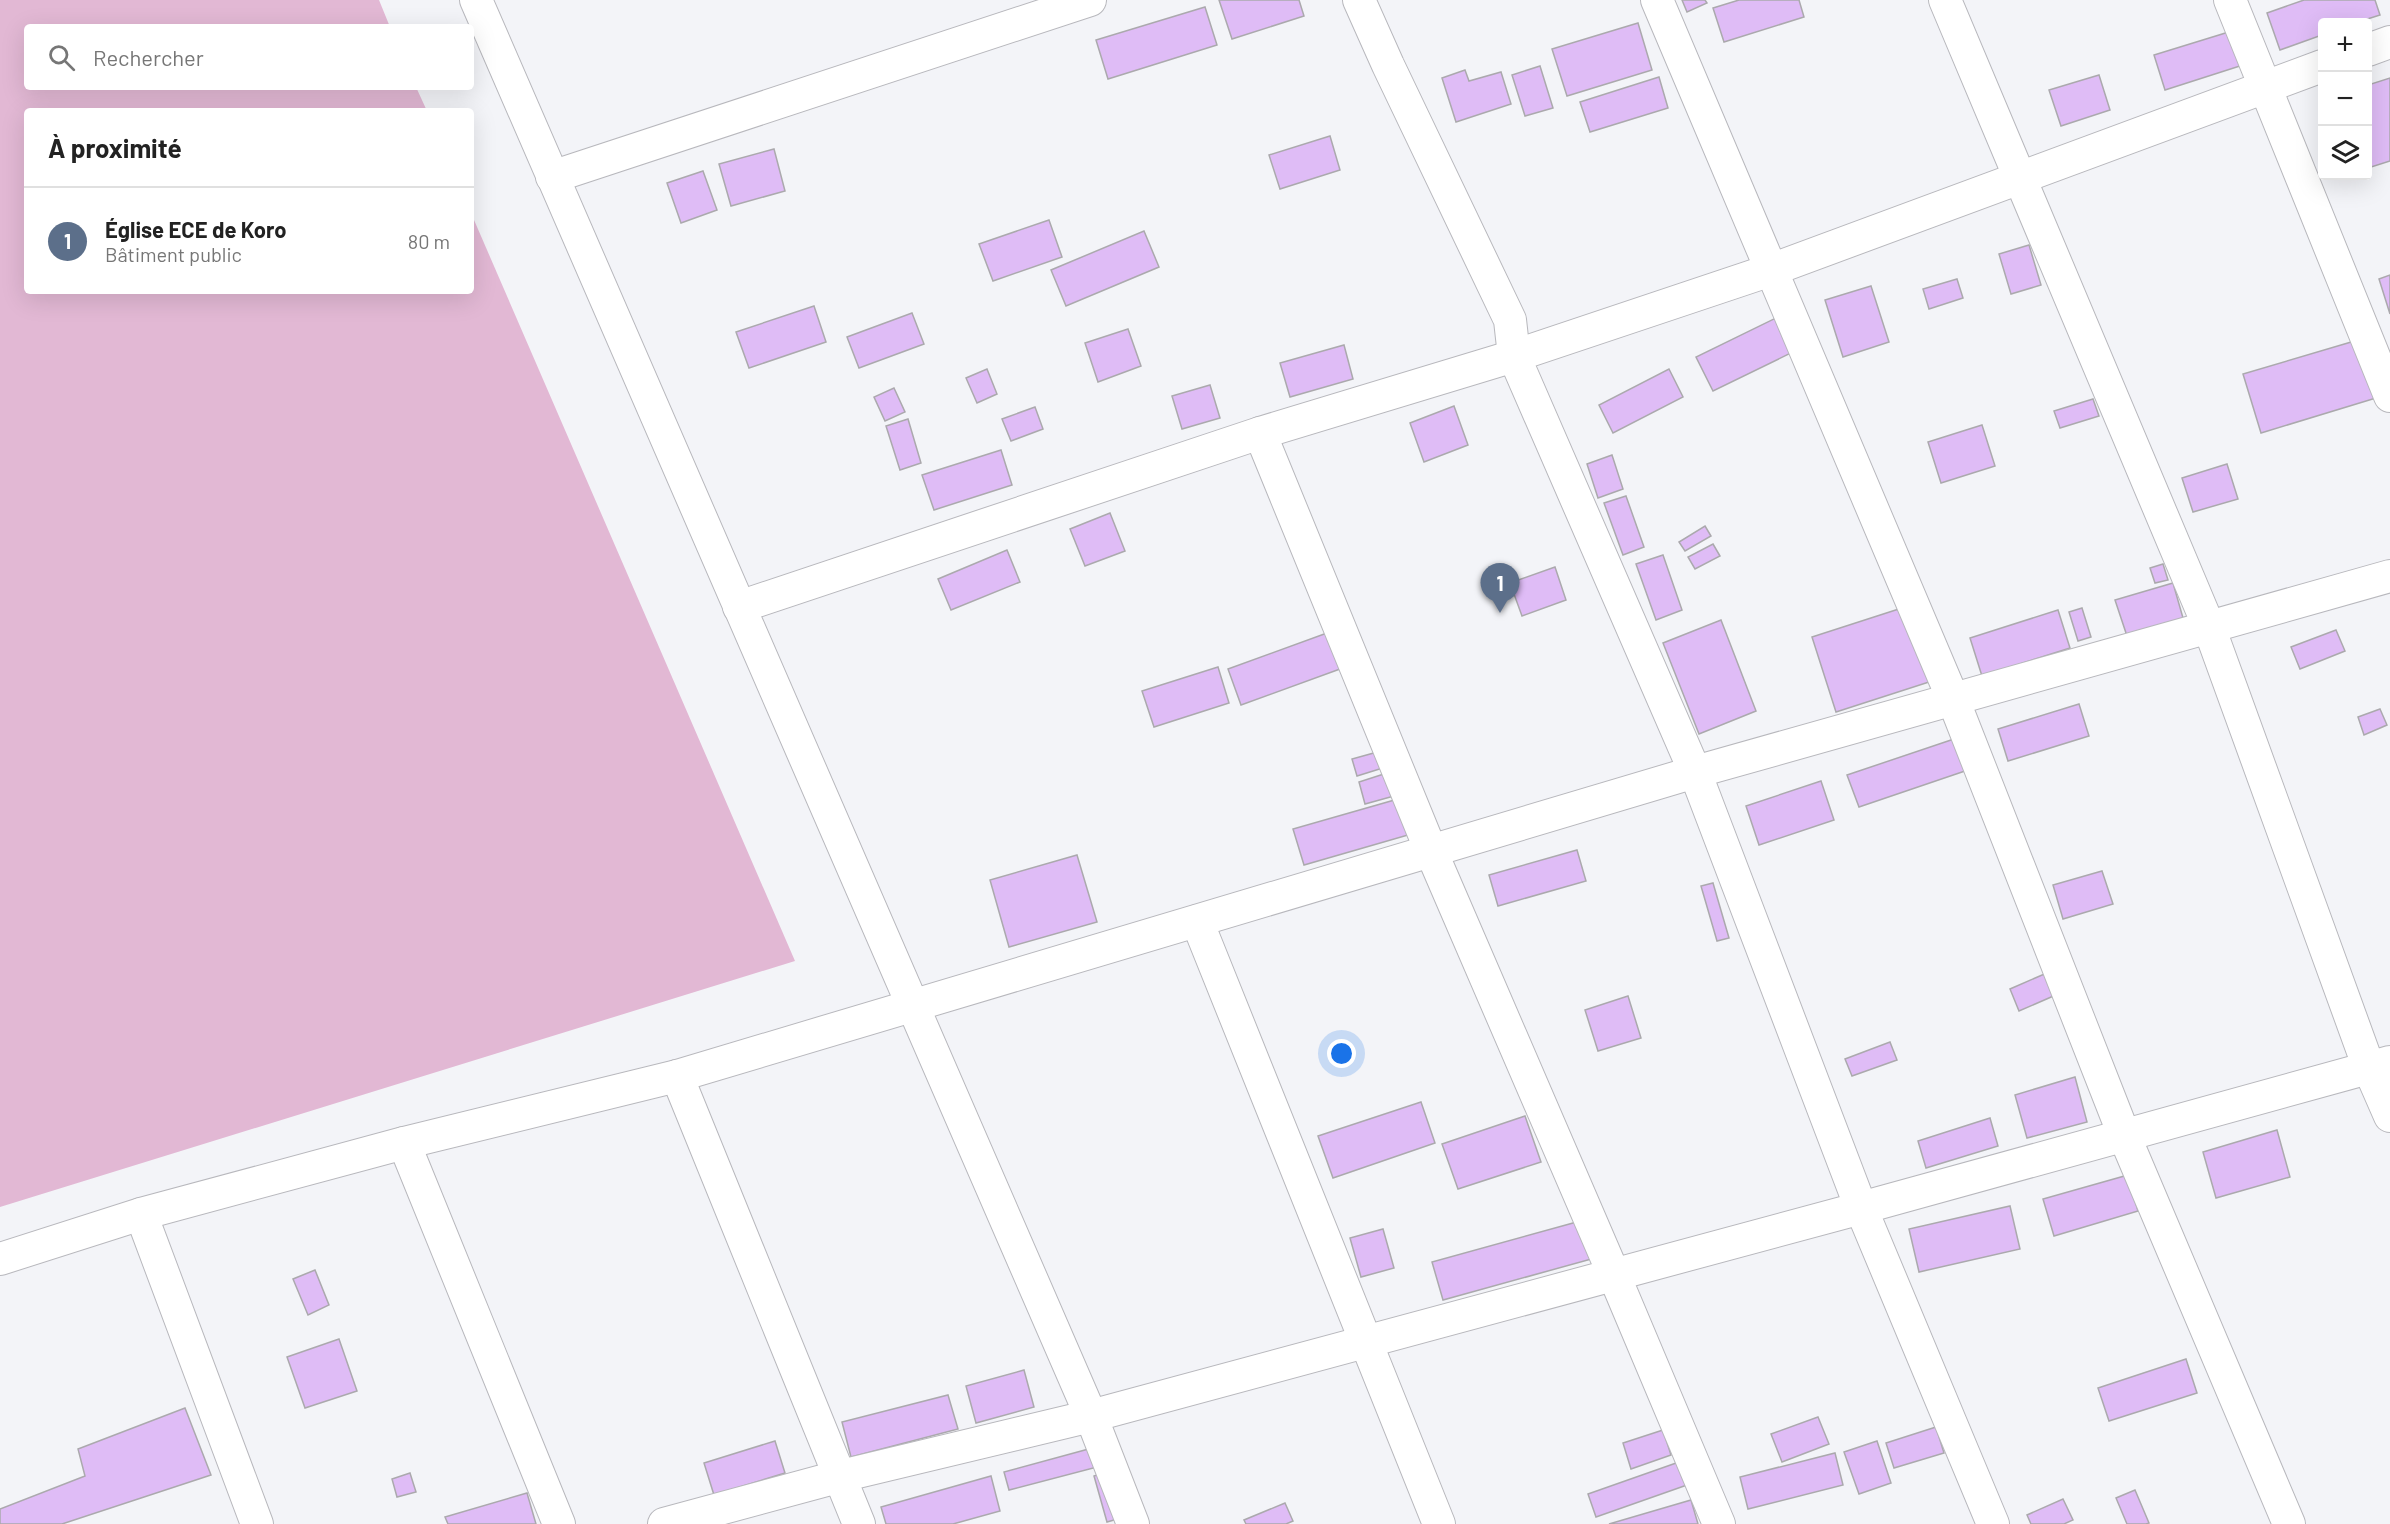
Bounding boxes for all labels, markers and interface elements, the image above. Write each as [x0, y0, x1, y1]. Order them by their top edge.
map controls [2318, 18, 2372, 180]
button: + [2318, 18, 2372, 72]
search box [24, 24, 474, 90]
icon: search [45, 41, 78, 74]
text: Rechercher [93, 44, 204, 70]
button: − [2318, 72, 2372, 126]
button: layers [2318, 126, 2372, 180]
text: À proximité [48, 132, 182, 163]
text: Église ECE de Koro [105, 216, 286, 242]
text: 1 [64, 229, 71, 253]
text: 80 m [408, 229, 450, 253]
text: Bâtiment public [105, 242, 242, 266]
pin: 1 [1480, 564, 1520, 613]
your location [1327, 1039, 1356, 1068]

